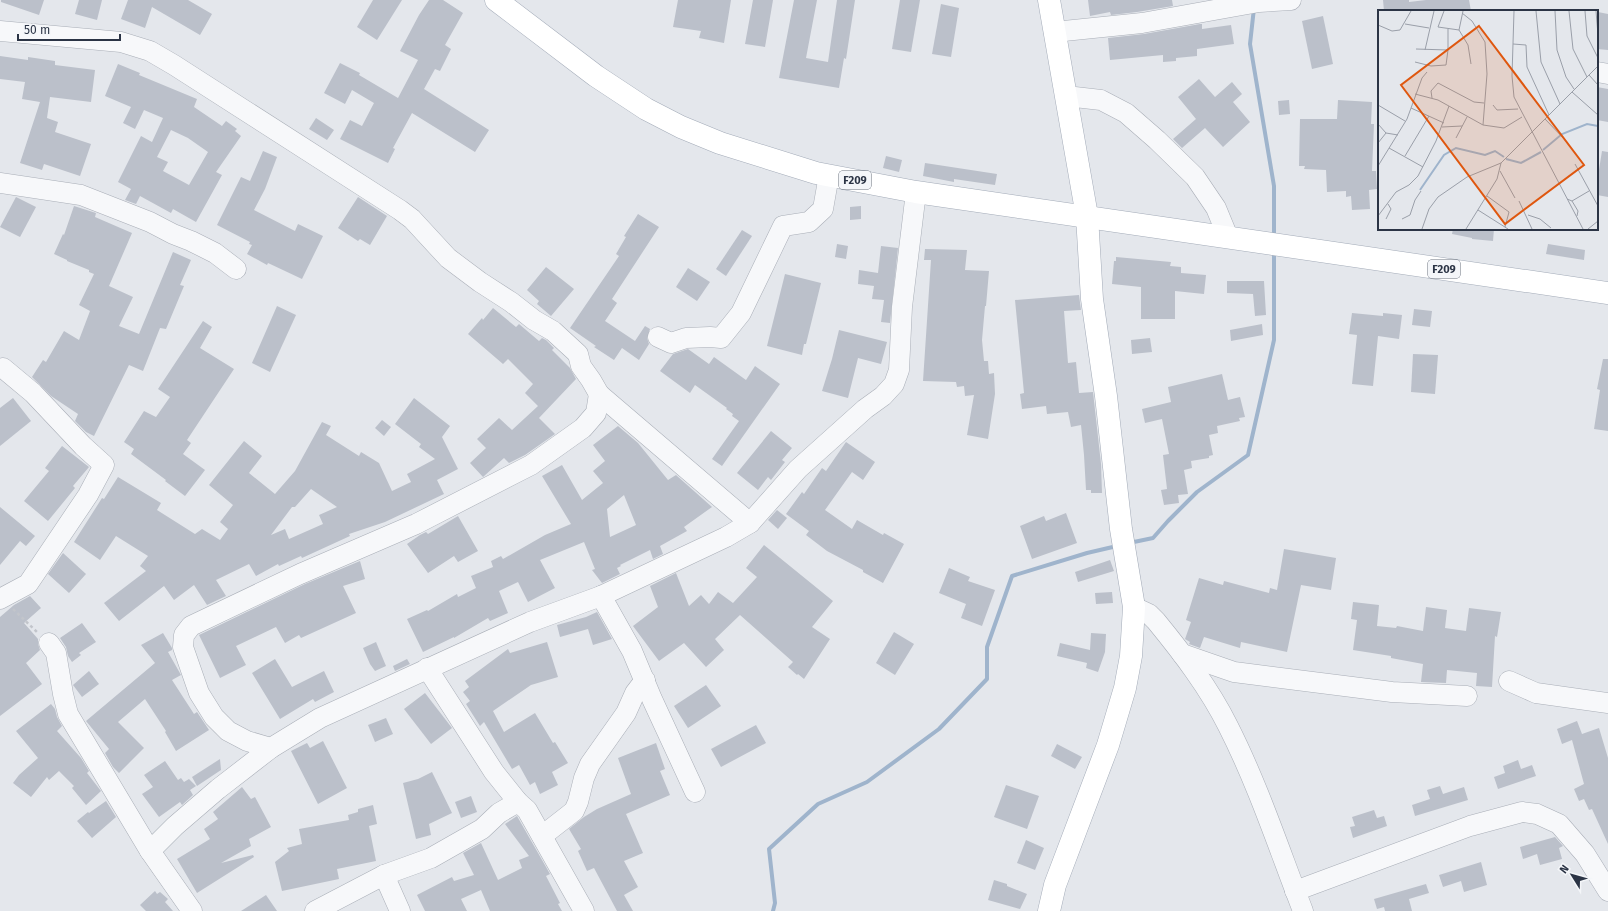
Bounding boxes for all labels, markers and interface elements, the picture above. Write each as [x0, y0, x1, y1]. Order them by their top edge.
inset map [1378, 10, 1598, 230]
scale bar [18, 16, 120, 42]
text: 50 m [24, 23, 50, 37]
road number: F209 [839, 171, 871, 189]
road number: F209 [1428, 260, 1460, 278]
north arrow [1552, 855, 1592, 895]
text: N [1557, 862, 1572, 876]

